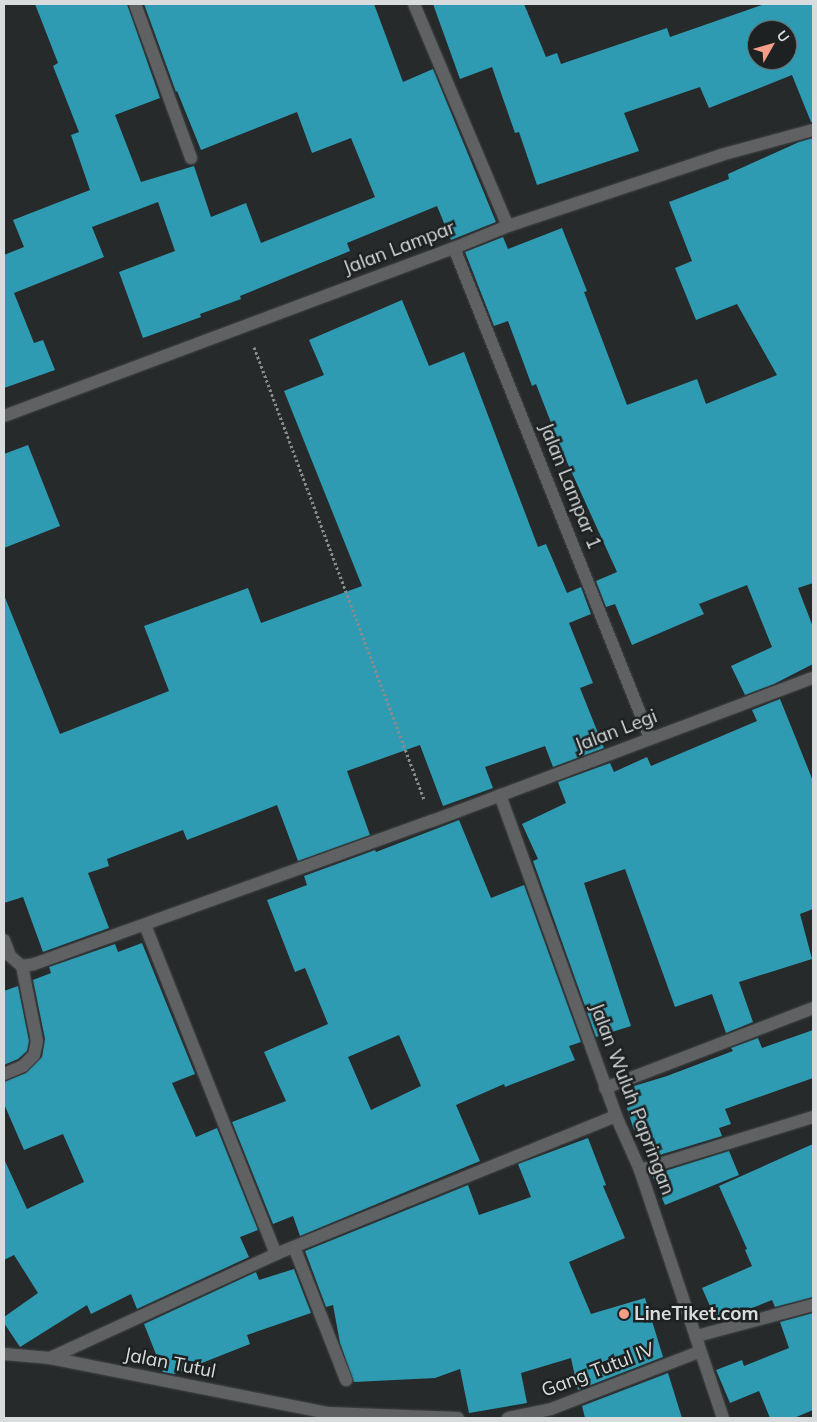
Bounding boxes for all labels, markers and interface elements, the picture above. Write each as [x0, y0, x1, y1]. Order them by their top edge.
north arrow [747, 20, 797, 70]
text: U [773, 27, 793, 46]
street label: Jalan Lampar [340, 216, 458, 280]
street label: Jalan Lampar 1 [534, 420, 606, 552]
street label: Jalan Legi [572, 705, 660, 757]
street label: Jalan Wuluh Papringan [585, 1000, 679, 1198]
place label: LineTiket.com [634, 1303, 758, 1325]
marker: LineTiket.com [618, 1308, 630, 1320]
street label: Gang Tutul IV [538, 1338, 658, 1402]
street label: Jalan Tutul [122, 1343, 218, 1383]

